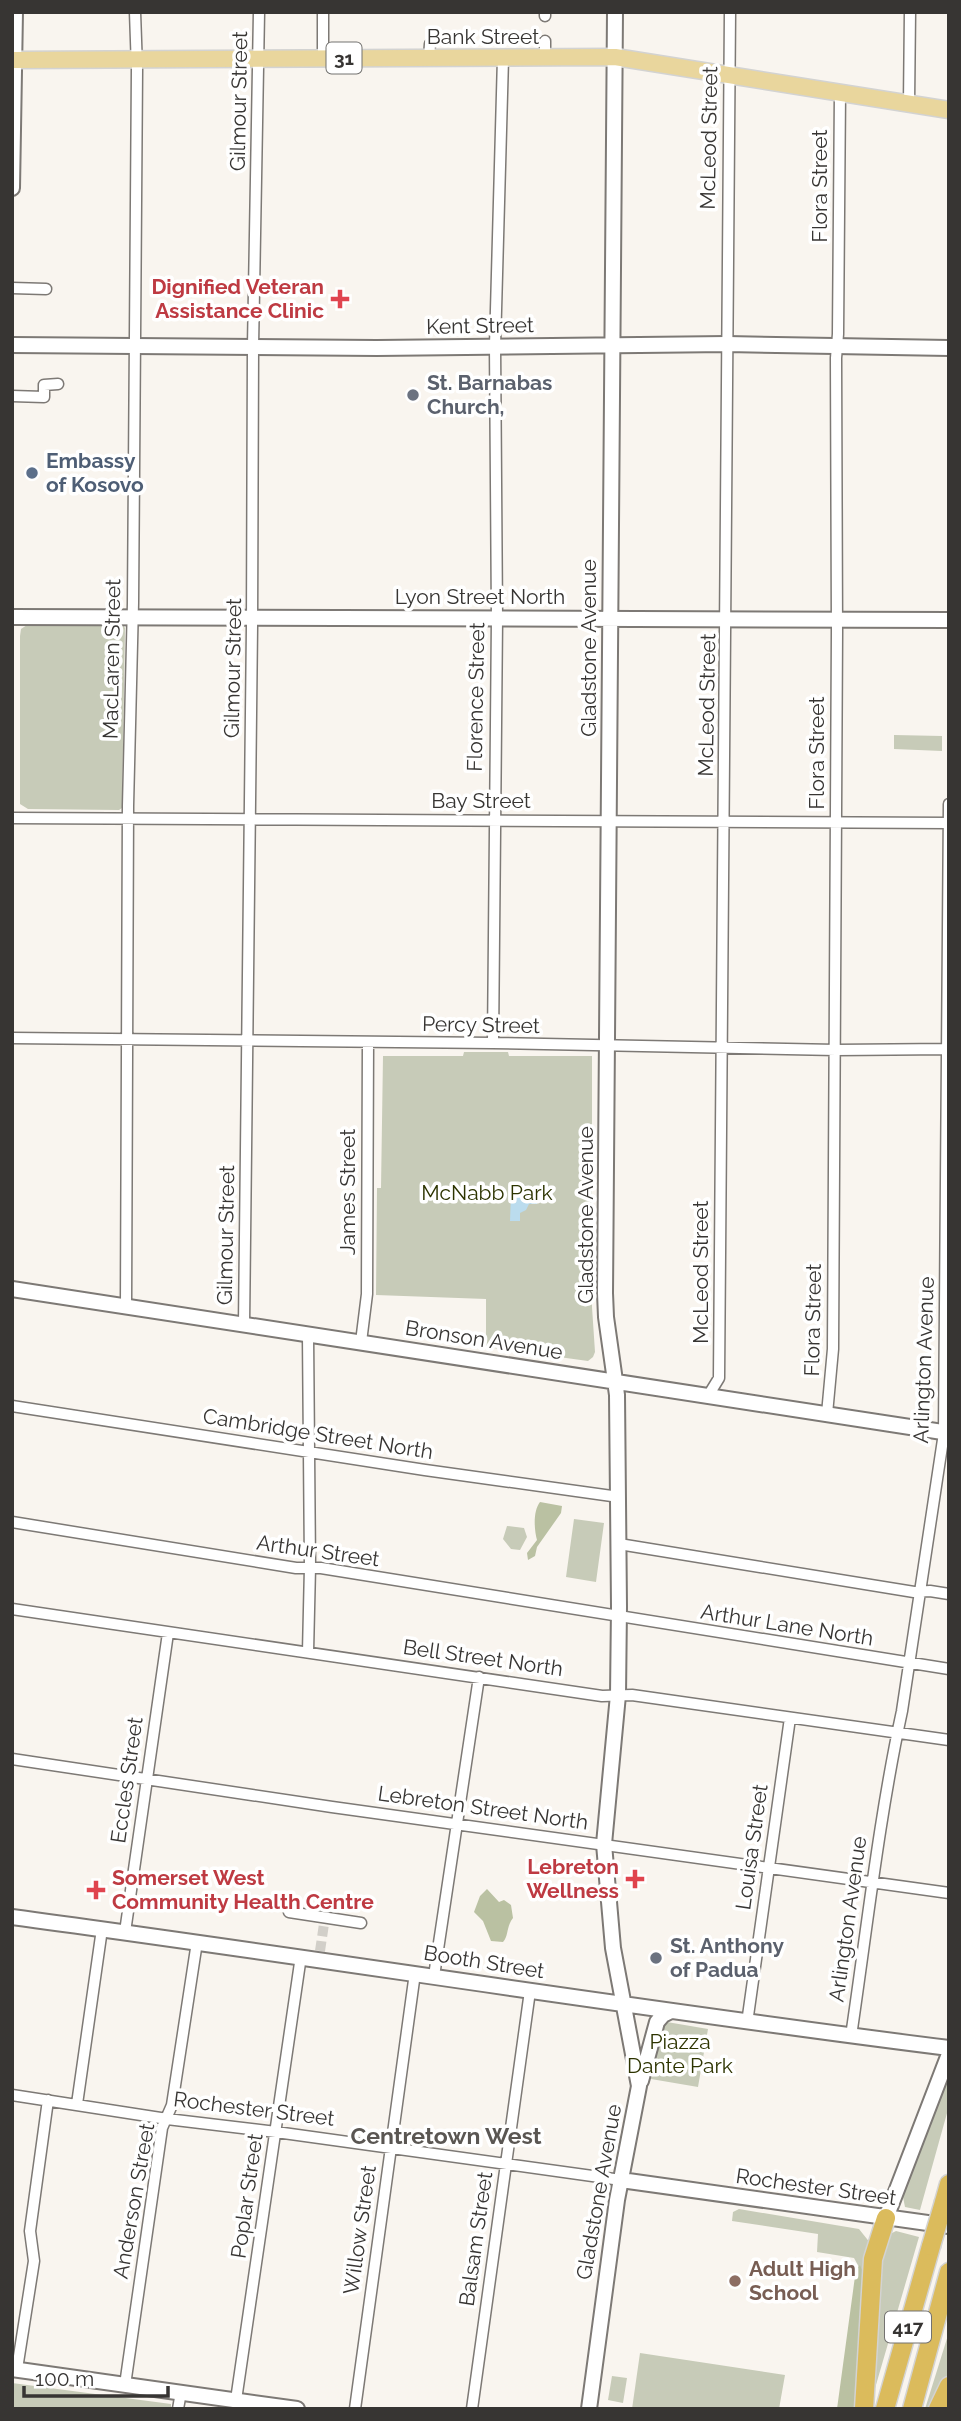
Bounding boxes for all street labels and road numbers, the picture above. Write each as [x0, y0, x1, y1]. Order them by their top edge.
street label: Bank Street [427, 24, 539, 49]
street label: Gilmour Street [225, 31, 252, 171]
road number: 31 [326, 43, 362, 74]
street label: McLeod Street [695, 66, 722, 210]
street label: Flora Street [807, 130, 832, 242]
street label: Kent Street [426, 312, 534, 339]
street label: Gladstone Avenue [576, 559, 601, 737]
street label: MacLaren Street [98, 579, 125, 739]
street label: Lyon Street North [395, 584, 565, 609]
street label: Gilmour Street [219, 598, 246, 738]
street label: Florence Street [462, 622, 489, 772]
street label: McLeod Street [693, 633, 720, 777]
street label: Flora Street [804, 697, 829, 809]
street label: Bay Street [431, 788, 531, 813]
street label: Percy Street [422, 1011, 540, 1038]
street label: Gladstone Avenue [573, 1126, 598, 1304]
street label: James Street [335, 1129, 360, 1255]
street label: Gilmour Street [212, 1165, 239, 1305]
street label: McLeod Street [688, 1200, 713, 1344]
street label: Flora Street [799, 1263, 826, 1377]
street label: Arlington Avenue [908, 1276, 939, 1444]
street label: Bronson Avenue [404, 1315, 565, 1364]
street label: Cambridge Street North [201, 1403, 435, 1464]
street label: Arthur Street [255, 1530, 381, 1571]
street label: Arthur Lane North [699, 1599, 875, 1650]
street label: Bell Street North [402, 1634, 565, 1681]
street label: Eccles Street [105, 1715, 148, 1845]
street label: Lebreton Street North [376, 1780, 590, 1835]
street label: Louisa Street [730, 1782, 773, 1911]
street label: Arlington Avenue [824, 1834, 872, 2003]
street label: Booth Street [422, 1940, 546, 1983]
street label: Rochester Street [172, 2086, 336, 2131]
street label: Gladstone Avenue [571, 2102, 626, 2282]
street label: Anderson Street [108, 2121, 160, 2281]
street label: Poplar Street [225, 2132, 268, 2260]
street label: Rochester Street [734, 2163, 898, 2210]
street label: Willow Street [338, 2164, 381, 2296]
street label: Balsam Street [454, 2170, 497, 2308]
road number: 417 [885, 2312, 931, 2342]

